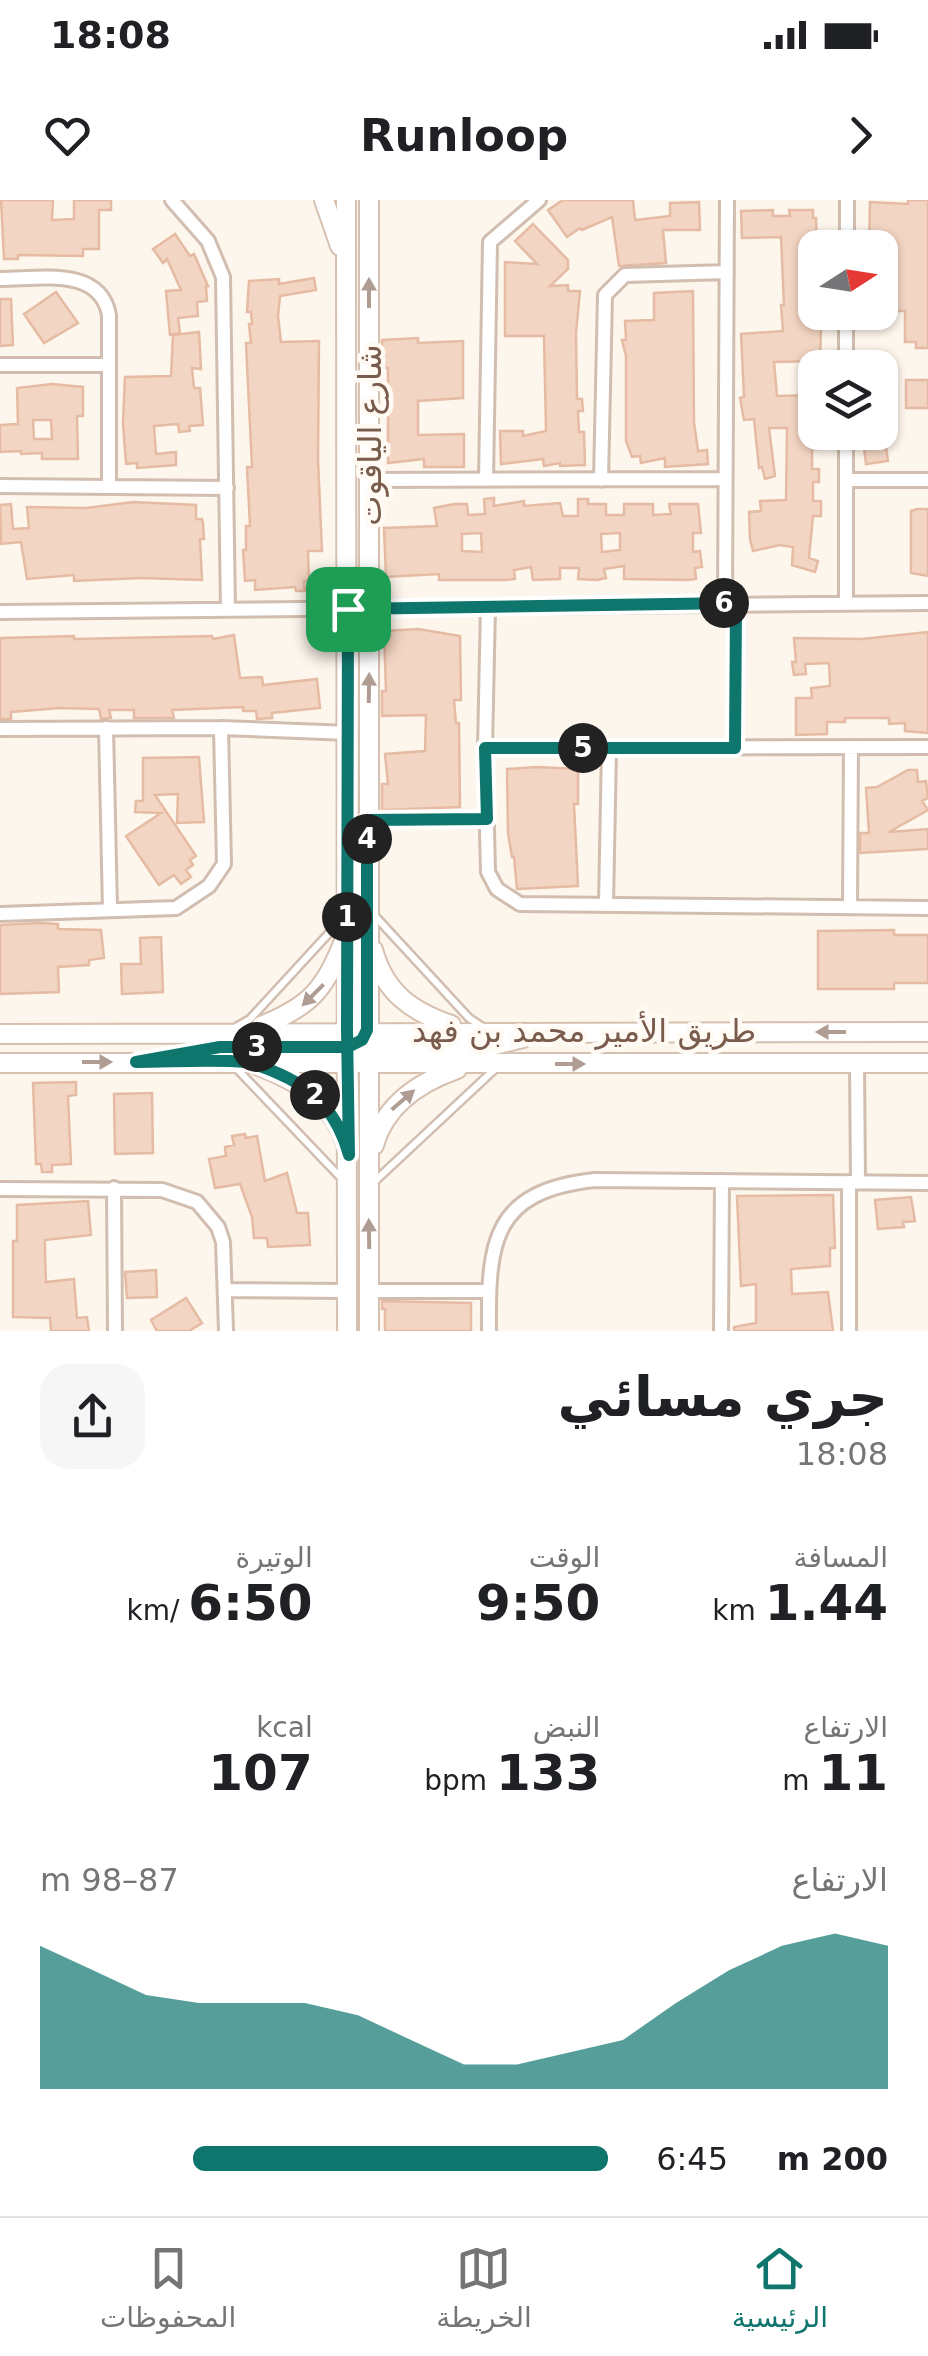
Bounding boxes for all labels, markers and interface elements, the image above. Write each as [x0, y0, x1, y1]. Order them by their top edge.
text: 18:08 [50, 13, 171, 57]
icon: heart [40, 108, 95, 163]
icon: forward [833, 108, 888, 163]
text: Runloop [360, 109, 568, 162]
north arrow [798, 230, 898, 330]
map controls [798, 230, 898, 450]
one-way arrow [361, 277, 377, 309]
street label: شارع الياقوت [351, 344, 389, 526]
button: layers [798, 350, 898, 450]
pin [306, 567, 391, 652]
pin: 6 [699, 578, 749, 628]
icon: arrive [321, 582, 376, 637]
text: 6 [714, 586, 734, 619]
one-way arrow [362, 672, 378, 704]
pin: 5 [558, 723, 608, 773]
text: 5 [573, 731, 593, 764]
pin: 4 [342, 814, 392, 864]
text: 4 [357, 822, 377, 855]
pin: 1 [322, 892, 372, 942]
text: 1 [337, 900, 357, 933]
one-way arrow [301, 983, 325, 1007]
street label: طريق الأمير محمد بن فهد [412, 1011, 756, 1050]
pin: 3 [232, 1022, 282, 1072]
one-way arrow [814, 1023, 846, 1039]
text: 3 [247, 1030, 267, 1063]
one-way arrow [82, 1054, 114, 1070]
one-way arrow [555, 1056, 587, 1072]
pin: 2 [290, 1070, 340, 1120]
text: 2 [305, 1078, 325, 1111]
one-way arrow [391, 1090, 416, 1112]
one-way arrow [360, 1217, 376, 1249]
button: share [40, 1364, 145, 1469]
text: جري مسائي [558, 1365, 888, 1429]
text: 18:08 [796, 1435, 888, 1473]
text: الوتيرة [236, 1541, 313, 1574]
text: الوقت [529, 1541, 600, 1574]
text: المسافة [794, 1541, 888, 1574]
text: 6:50 [188, 1574, 313, 1632]
text: 9:50 [476, 1574, 600, 1632]
text: 1.44 [765, 1574, 888, 1632]
text: /km [126, 1594, 188, 1627]
text: km [712, 1594, 765, 1627]
text: kcal [256, 1711, 313, 1744]
text: النبض [533, 1711, 600, 1744]
text: الارتفاع [804, 1711, 888, 1744]
text: 107 [208, 1744, 313, 1802]
text: 133 [496, 1744, 600, 1802]
text: 11 [818, 1744, 888, 1802]
text: bpm [424, 1764, 496, 1797]
text: m [782, 1764, 818, 1797]
text: 87–98 m [40, 1861, 179, 1899]
text: الارتفاع [791, 1861, 888, 1899]
text: 6:45 [656, 2140, 728, 2178]
text: 200 m [777, 2140, 888, 2178]
tab: المحفوظات [100, 2241, 236, 2334]
tab: الخريطة [436, 2241, 532, 2334]
tab: الرئيسية [732, 2241, 828, 2334]

